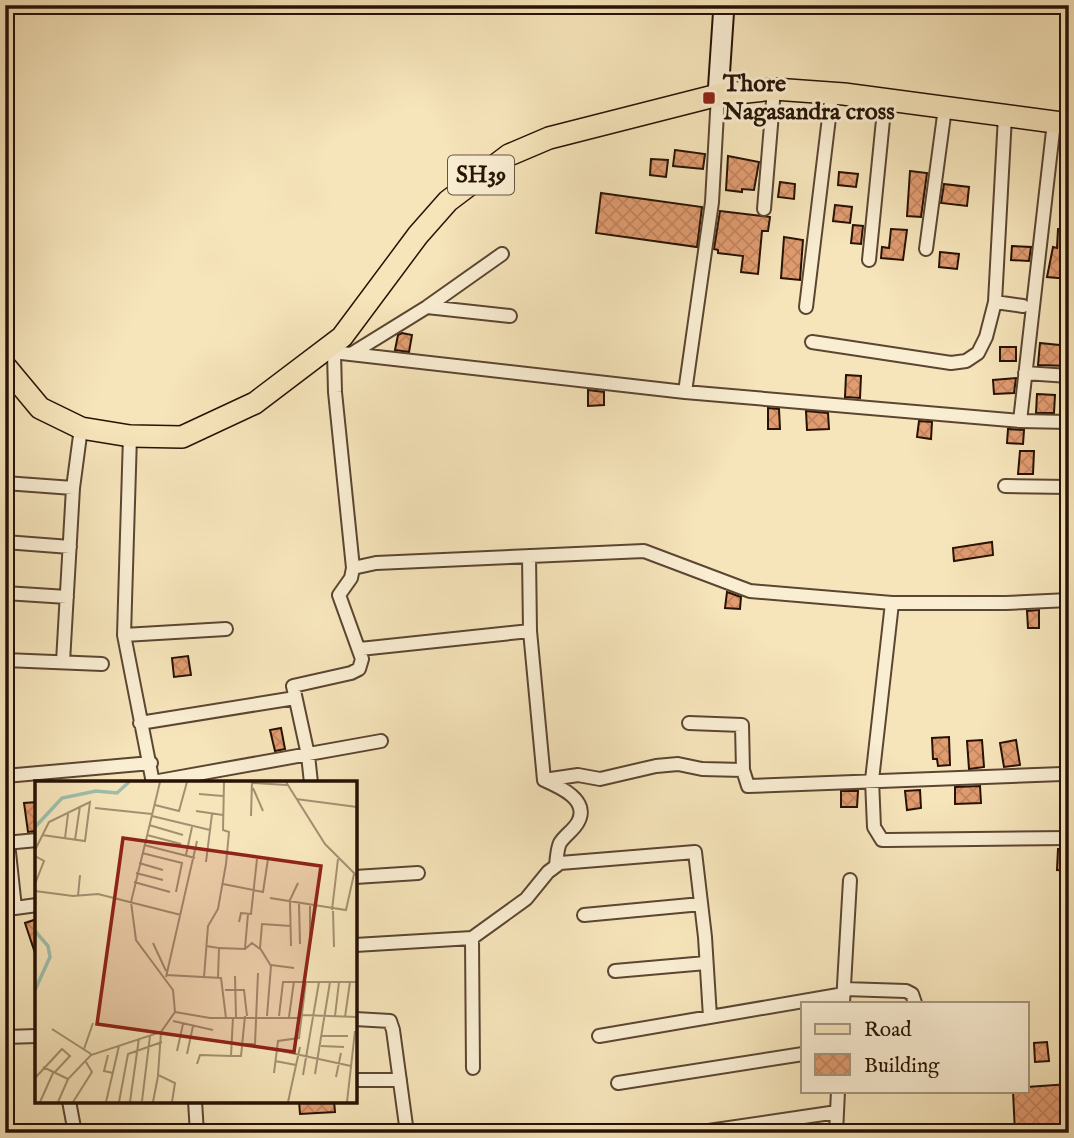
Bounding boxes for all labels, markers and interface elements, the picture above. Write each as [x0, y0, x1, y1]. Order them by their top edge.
place label: Thore Nagasandra cross [722, 69, 895, 128]
marker: Thore Nagasandra cross [701, 90, 717, 106]
road number: SH39 [448, 156, 514, 194]
inset map [35, 781, 357, 1103]
legend [801, 1002, 1028, 1092]
text: Road [864, 1017, 912, 1044]
text: Building [864, 1053, 940, 1080]

